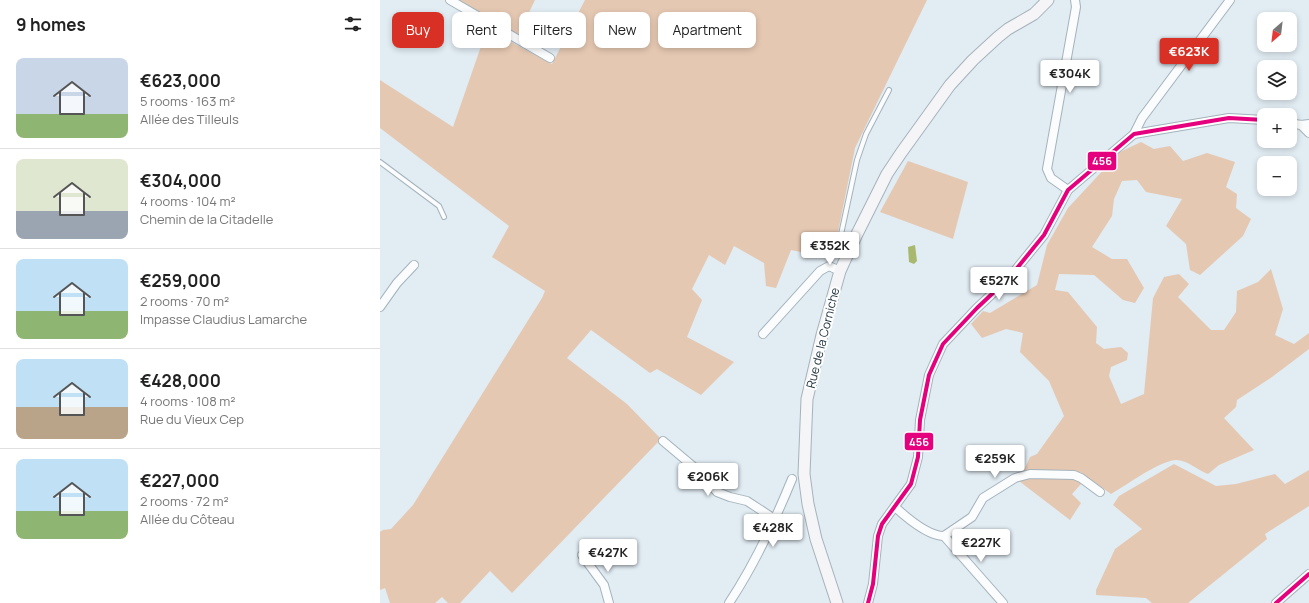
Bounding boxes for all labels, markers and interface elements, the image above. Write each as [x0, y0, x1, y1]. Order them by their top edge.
chip: Buy [392, 12, 444, 48]
chip: Rent [452, 12, 511, 48]
chip: Filters [519, 12, 586, 48]
chip: New [594, 12, 650, 48]
chip: Apartment [658, 12, 756, 48]
north arrow [1257, 12, 1297, 52]
map controls [1257, 12, 1297, 196]
text: 9 homes [16, 13, 86, 36]
icon: filters [342, 13, 364, 35]
pin: €623K [1161, 38, 1217, 72]
text: €623K [1169, 42, 1209, 60]
pin: €304K [1042, 60, 1098, 94]
button: layers [1257, 60, 1297, 100]
text: €304K [1049, 64, 1091, 82]
text: €623,000 [140, 69, 221, 92]
icon: home [48, 74, 96, 122]
text: 5 rooms · 163 m² [140, 92, 235, 110]
button: + [1257, 108, 1297, 148]
text: Allée des Tilleuls [140, 110, 239, 128]
line badge: 456 [1087, 151, 1117, 171]
text: 456 [1092, 153, 1112, 168]
button: − [1257, 156, 1297, 196]
text: €304,000 [140, 169, 221, 192]
icon: home [48, 175, 96, 223]
text: 4 rooms · 104 m² [140, 192, 236, 210]
text: Chemin de la Citadelle [140, 210, 273, 228]
pin: €352K [802, 232, 858, 266]
text: €352K [810, 236, 850, 254]
pin: €527K [971, 267, 1027, 301]
text: €259,000 [140, 269, 221, 292]
text: €527K [979, 271, 1019, 289]
icon: home [48, 275, 96, 323]
street label: Rue de la Corniche [802, 286, 843, 390]
text: 2 rooms · 70 m² [140, 292, 229, 310]
text: Impasse Claudius Lamarche [140, 310, 307, 328]
text: €428,000 [140, 369, 221, 392]
icon: home [48, 375, 96, 423]
text: 4 rooms · 108 m² [140, 392, 236, 410]
text: Rue du Vieux Cep [140, 410, 244, 428]
line badge: 456 [904, 432, 934, 451]
text: 456 [909, 434, 929, 449]
pin: €259K [967, 445, 1023, 479]
text: €259K [975, 449, 1015, 467]
pin: €206K [680, 463, 736, 497]
text: €206K [687, 467, 729, 485]
text: €227,000 [140, 469, 219, 492]
icon: home [48, 475, 96, 523]
text: 2 rooms · 72 m² [140, 492, 229, 510]
text: Allée du Côteau [140, 510, 234, 528]
pin: €428K [745, 514, 801, 548]
text: €428K [753, 518, 793, 536]
pin: €227K [953, 529, 1009, 563]
text: €227K [961, 533, 1001, 551]
pin: €427K [580, 539, 636, 573]
text: €427K [588, 543, 628, 561]

